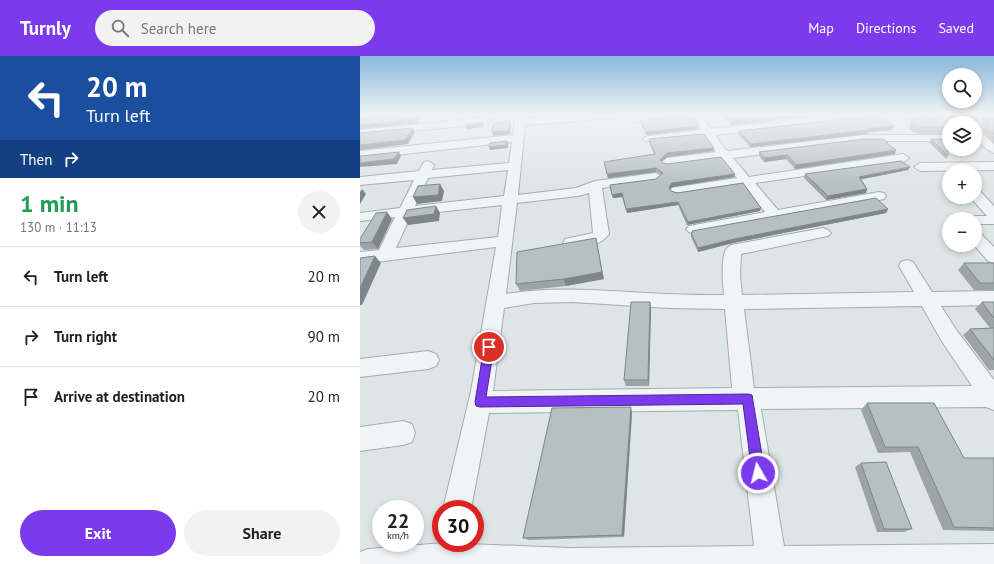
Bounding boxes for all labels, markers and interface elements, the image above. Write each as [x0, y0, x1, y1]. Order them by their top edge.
search box [95, 10, 375, 46]
text: Turnly [20, 16, 71, 40]
icon: search [109, 17, 131, 39]
text: Search here [141, 19, 216, 38]
text: Map [808, 19, 834, 37]
text: Directions [856, 19, 916, 37]
text: Saved [938, 19, 974, 37]
text: 20 m [86, 68, 147, 105]
map controls [942, 68, 982, 252]
button: search [942, 68, 982, 108]
icon: left [20, 72, 72, 124]
text: Turn left [86, 104, 151, 127]
button: layers [942, 116, 982, 156]
icon: right [60, 148, 82, 170]
text: Then [20, 150, 52, 169]
button: + [942, 164, 982, 204]
text: 1 min [20, 188, 79, 219]
button: close [298, 191, 340, 233]
button: − [942, 212, 982, 252]
text: 130 m · 11:13 [20, 219, 97, 236]
icon: left [20, 266, 42, 288]
text: Turn left [54, 267, 108, 286]
text: 20 m [307, 267, 340, 286]
icon: right [20, 326, 42, 348]
text: Turn right [54, 327, 117, 346]
text: 90 m [307, 327, 340, 346]
pin [472, 330, 506, 364]
icon: arrive [478, 336, 500, 358]
icon: arrive [20, 386, 42, 408]
text: Arrive at destination [54, 387, 185, 406]
text: 20 m [307, 387, 340, 406]
position arrow [737, 452, 779, 494]
speed limit sign: 30 [432, 500, 484, 552]
text: 22 [387, 508, 409, 534]
button: Exit [20, 510, 176, 556]
button: Share [184, 510, 340, 556]
text: km/h [387, 529, 409, 542]

